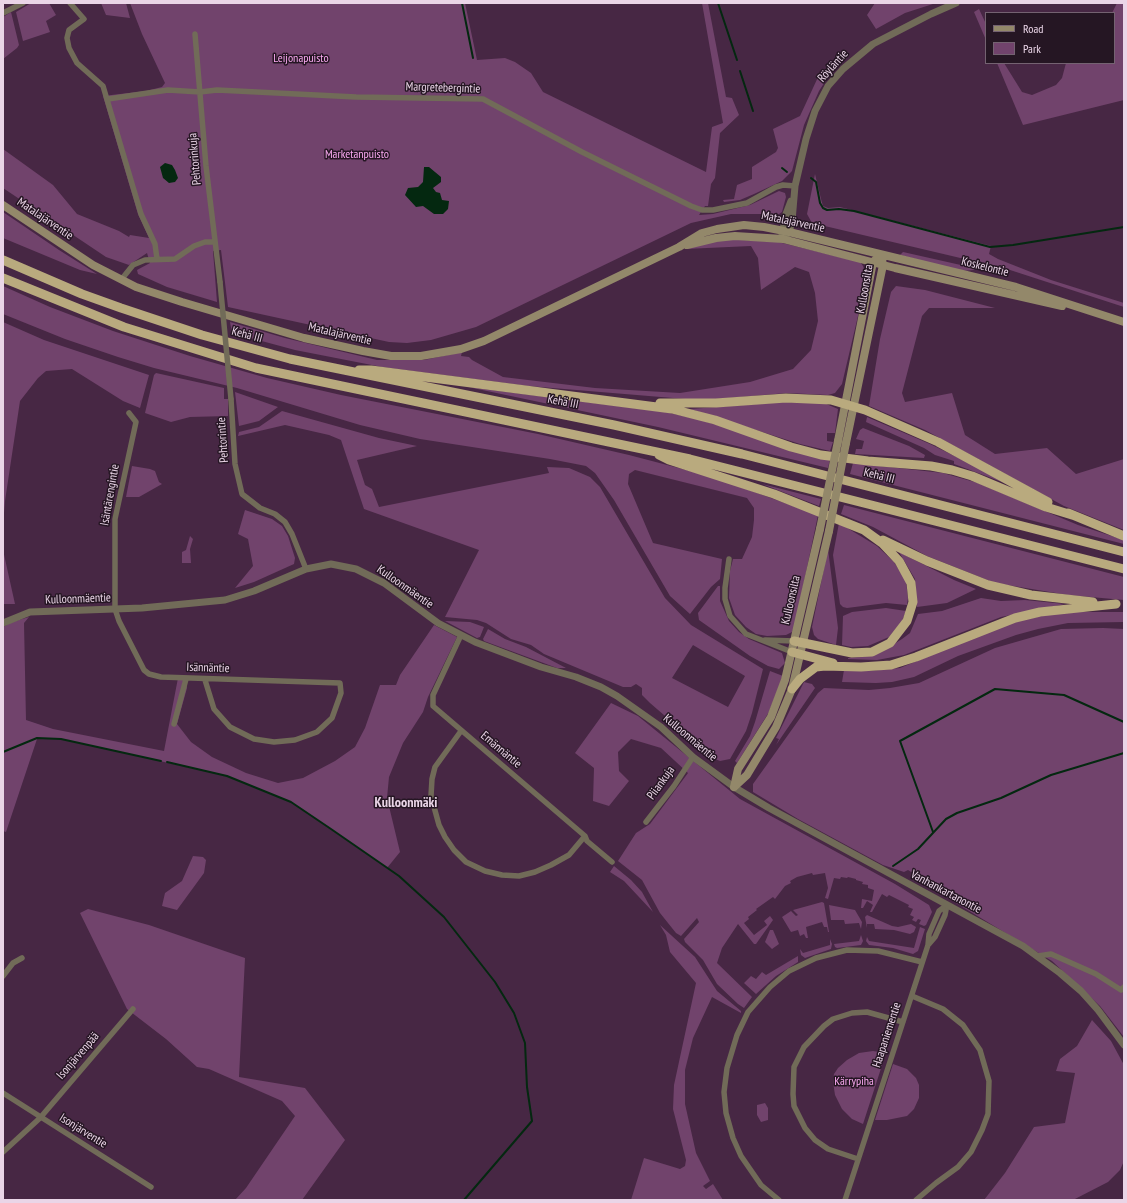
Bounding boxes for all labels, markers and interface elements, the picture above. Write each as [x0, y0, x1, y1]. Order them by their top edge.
legend [985, 12, 1115, 64]
text: Road [1023, 21, 1043, 36]
text: Park [1023, 41, 1041, 56]
street label: Röyläntie [815, 47, 851, 85]
park label: Leijonapuisto [273, 52, 329, 66]
street label: Margretebergintie [405, 80, 481, 96]
street label: Pehtorinkuja [186, 132, 204, 186]
park label: Marketanpuisto [325, 148, 389, 162]
street label: Matalajärventie [14, 195, 76, 243]
street label: Matalajärventie [760, 208, 826, 236]
street label: Koskelontie [960, 254, 1010, 280]
street label: Kulloonsilta [854, 263, 876, 315]
street label: Matalajärventie [307, 320, 373, 348]
street label: Kehä III [230, 324, 264, 346]
street label: Kehä III [546, 392, 580, 412]
street label: Pehtorintie [214, 417, 232, 463]
street label: Isäntärengintie [97, 463, 123, 527]
street label: Kehä III [862, 465, 896, 487]
street label: Kulloonmäentie [374, 562, 436, 612]
street label: Kulloonsilta [778, 574, 804, 626]
street label: Kulloonmäentie [45, 591, 111, 607]
street label: Isännäntie [186, 660, 230, 676]
street label: Kulloonmäentie [660, 711, 720, 765]
street label: Emännäntie [478, 729, 524, 771]
street label: Piiankuja [644, 763, 678, 803]
district label: Kulloonmäki [375, 795, 437, 811]
street label: Vanhankartanontie [908, 867, 984, 917]
street label: Haapaniementie [870, 1001, 904, 1069]
street label: Isonjärvenpää [54, 1030, 102, 1082]
park label: Kärrypiha [834, 1075, 874, 1089]
street label: Isonjärventie [56, 1111, 110, 1151]

